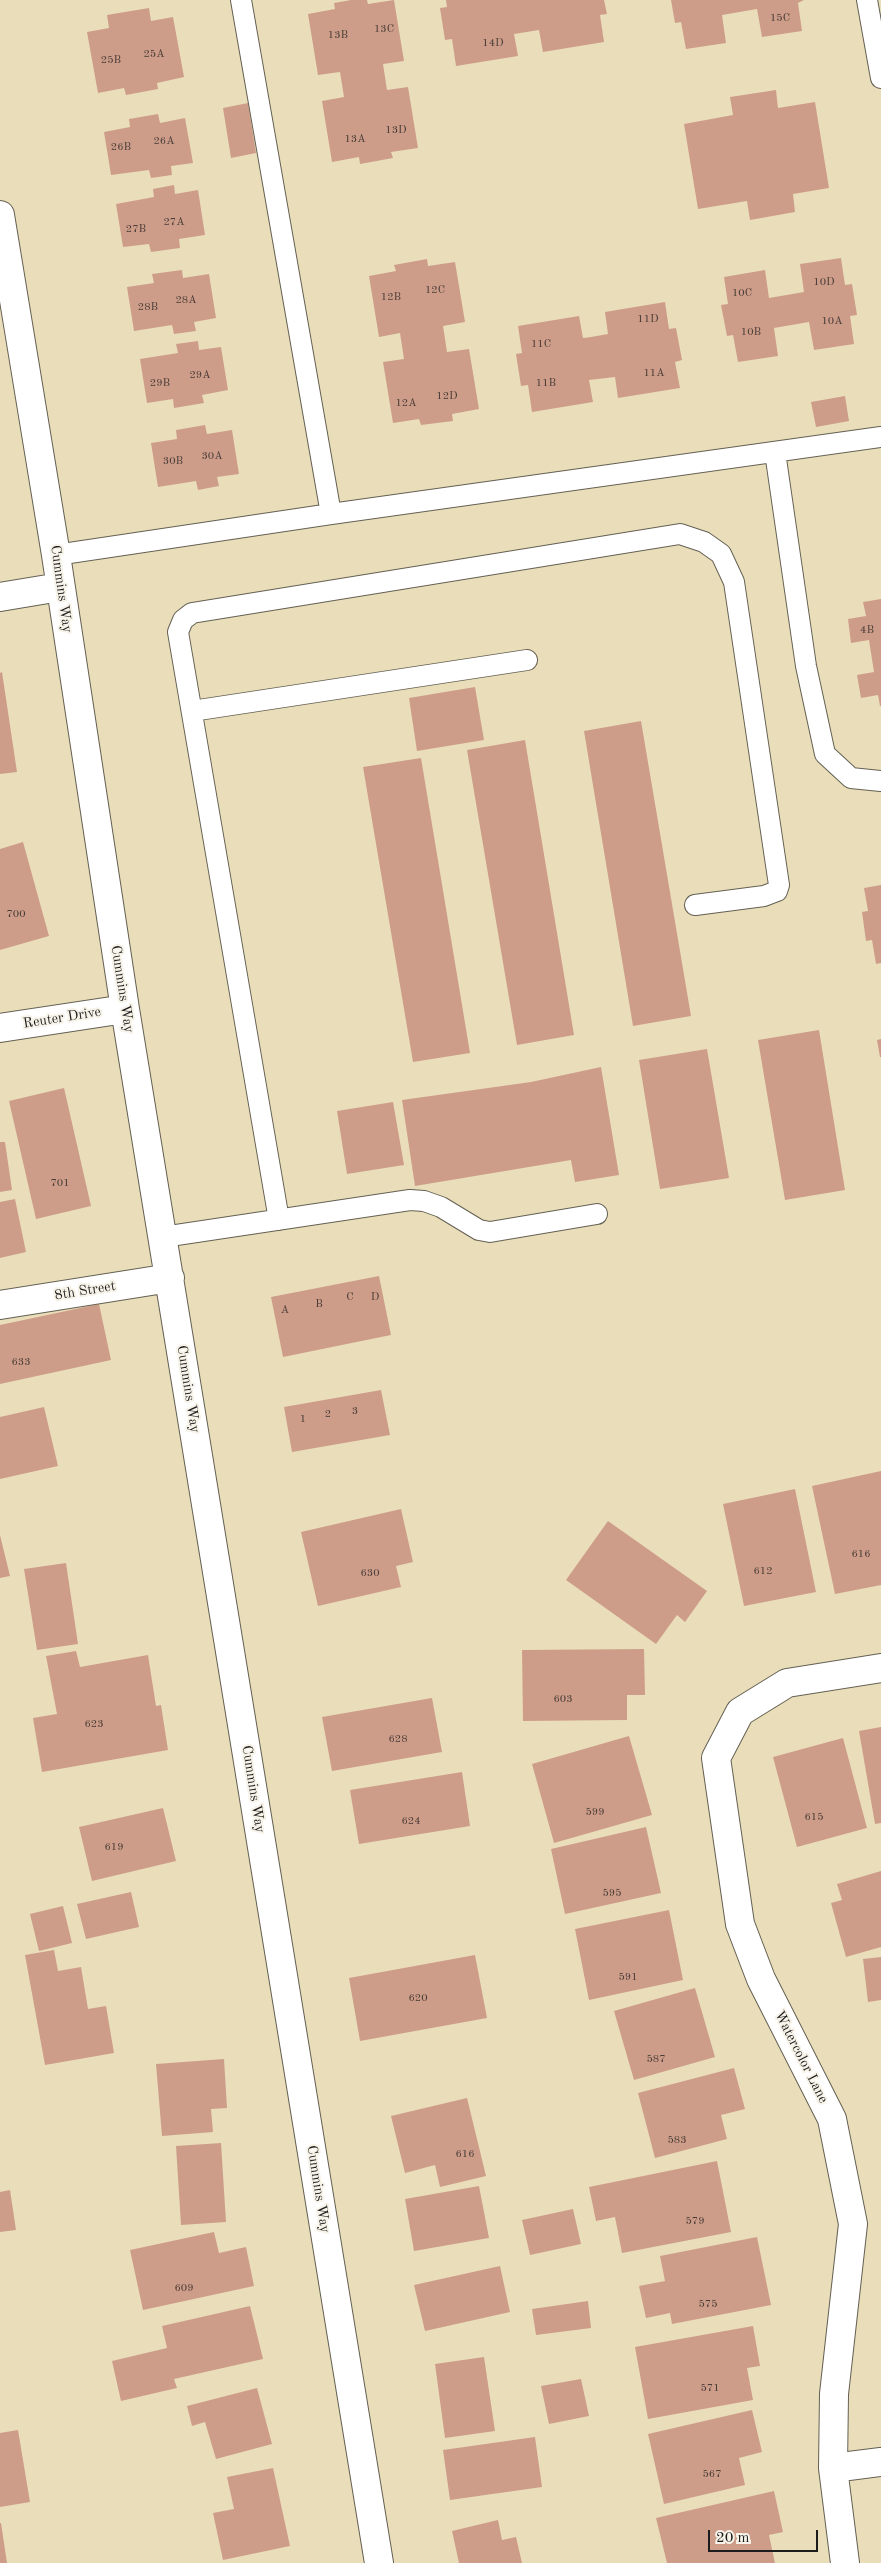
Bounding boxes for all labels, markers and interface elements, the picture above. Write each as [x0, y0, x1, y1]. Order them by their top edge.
house number: 15C [770, 11, 790, 25]
house number: 13C [374, 22, 394, 36]
house number: 13B [328, 28, 348, 42]
house number: 14D [482, 36, 504, 50]
house number: 25A [143, 47, 165, 61]
house number: 25B [101, 53, 121, 67]
house number: 13D [385, 123, 407, 137]
house number: 13A [344, 132, 366, 146]
house number: 26A [153, 134, 175, 148]
house number: 26B [111, 140, 131, 154]
house number: 27A [163, 215, 185, 229]
house number: 27B [126, 222, 146, 236]
house number: 10D [813, 275, 835, 289]
house number: 12C [425, 283, 445, 297]
house number: 10C [732, 286, 752, 300]
house number: 12B [381, 290, 401, 304]
house number: 28A [175, 293, 197, 307]
house number: 28B [138, 300, 158, 314]
house number: 11D [637, 312, 659, 326]
house number: 10A [821, 314, 843, 328]
house number: 10B [741, 325, 761, 339]
house number: 11C [531, 337, 551, 351]
house number: 11A [643, 366, 665, 380]
house number: 29A [189, 368, 211, 382]
house number: 29B [150, 376, 170, 390]
house number: 11B [536, 376, 556, 390]
house number: 12D [436, 389, 458, 403]
house number: 12A [395, 396, 417, 410]
house number: 30A [201, 449, 223, 463]
house number: 30B [163, 454, 183, 468]
street label: Cummins Way [47, 544, 75, 634]
house number: 4B [860, 623, 874, 637]
house number: 700 [6, 907, 26, 921]
street label: Cummins Way [107, 944, 137, 1034]
street label: Reuter Drive [22, 1004, 102, 1032]
house number: 701 [50, 1176, 70, 1190]
street label: 8th Street [53, 1278, 117, 1304]
house number: C [346, 1290, 354, 1304]
house number: D [371, 1290, 379, 1304]
house number: B [315, 1297, 323, 1311]
house number: A [281, 1303, 289, 1317]
street label: Cummins Way [173, 1344, 203, 1434]
house number: 633 [11, 1355, 31, 1369]
house number: 3 [352, 1404, 358, 1418]
house number: 2 [325, 1407, 331, 1421]
house number: 1 [300, 1412, 306, 1426]
house number: 616 [851, 1547, 871, 1561]
house number: 612 [753, 1564, 773, 1578]
house number: 630 [360, 1566, 380, 1580]
house number: 603 [553, 1692, 573, 1706]
house number: 623 [84, 1717, 104, 1731]
house number: 628 [388, 1732, 408, 1746]
street label: Cummins Way [238, 1744, 268, 1834]
house number: 599 [585, 1805, 605, 1819]
house number: 615 [804, 1810, 824, 1824]
house number: 624 [401, 1814, 421, 1828]
house number: 619 [104, 1840, 124, 1854]
house number: 595 [602, 1886, 622, 1900]
house number: 591 [618, 1970, 638, 1984]
house number: 620 [408, 1991, 428, 2005]
street label: Watercolor Lane [770, 2008, 832, 2106]
house number: 587 [646, 2052, 666, 2066]
house number: 583 [667, 2133, 687, 2147]
street label: Cummins Way [303, 2144, 333, 2234]
house number: 616 [455, 2147, 475, 2161]
house number: 579 [685, 2214, 705, 2228]
house number: 609 [174, 2281, 194, 2295]
house number: 575 [698, 2297, 718, 2311]
house number: 571 [700, 2381, 720, 2395]
house number: 567 [702, 2467, 722, 2481]
scale bar [711, 2520, 821, 2552]
text: 20 m [716, 2531, 750, 2546]

